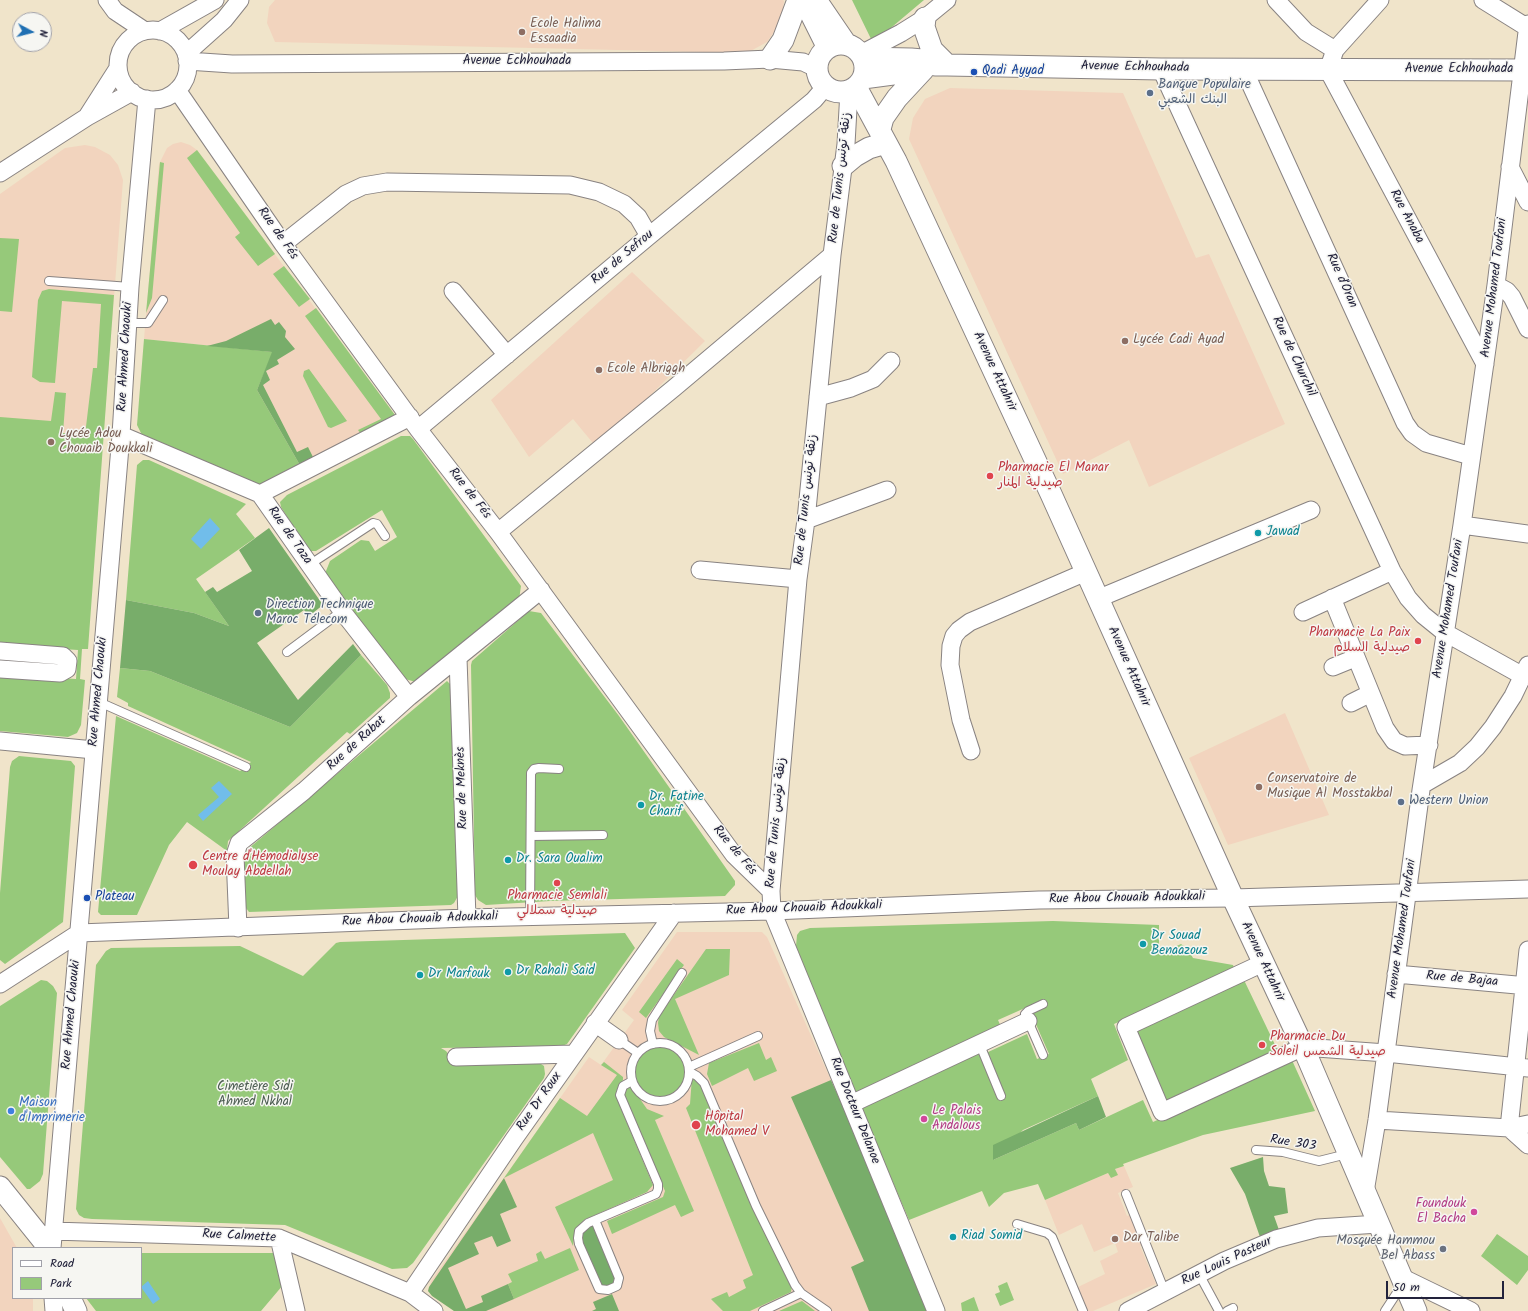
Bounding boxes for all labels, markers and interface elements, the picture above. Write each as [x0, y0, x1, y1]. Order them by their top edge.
north arrow [12, 12, 52, 52]
place label: Ecole Halima Essaadia [530, 17, 601, 48]
marker: Ecole Halima Essaadia [517, 27, 527, 37]
text: N [34, 29, 52, 38]
street label: Avenue Echhouhada [463, 54, 571, 70]
street label: Avenue Echhouhada [1081, 59, 1189, 77]
street label: Avenue Echhouhada [1405, 62, 1513, 78]
place label: Qadi Ayyad [982, 64, 1044, 80]
marker: Qadi Ayyad [969, 67, 979, 77]
place label: Banque Populaire البنك الشعبي [1158, 78, 1251, 109]
marker: Banque Populaire البنك الشعبي [1145, 88, 1155, 98]
street label: Rue de Tunis زنقة تونس [826, 112, 856, 244]
street label: Rue Anaba [1385, 187, 1427, 247]
street label: Rue de Fés [253, 205, 301, 263]
street label: Avenue Mohamed Toufani [1479, 217, 1511, 359]
street label: Rue de Sefrou [589, 227, 657, 289]
street label: Rue d'Oran [1322, 251, 1360, 311]
street label: Rue Ahmed Chaouki [115, 302, 137, 412]
street label: Rue de Churchil [1268, 314, 1318, 400]
street label: Avenue Attahrir [969, 330, 1019, 414]
place label: Lycée Cadi Ayad [1133, 333, 1224, 349]
marker: Lycée Cadi Ayad [1120, 336, 1130, 346]
place label: Ecole Albriggh [607, 362, 685, 378]
marker: Ecole Albriggh [594, 365, 604, 375]
place label: Lycée Adou Chouaib Doukkali [59, 427, 152, 458]
street label: Rue de Tunis زنقة تونس [792, 434, 822, 566]
marker: Lycée Adou Chouaib Doukkali [46, 437, 56, 447]
place label: Pharmacie El Manar صيدلية المنار [998, 461, 1108, 492]
street label: Rue de Fés [444, 465, 494, 523]
marker: Pharmacie El Manar صيدلية المنار [985, 471, 995, 481]
street label: Rue de Taza [263, 504, 315, 568]
place label: Jawad [1266, 525, 1300, 541]
marker: Jawad [1253, 528, 1263, 538]
street label: Avenue Mohamed Toufani [1430, 538, 1468, 680]
place label: Direction Technique Maroc Télecom [266, 598, 373, 629]
marker: Direction Technique Maroc Télecom [253, 608, 263, 618]
street label: Avenue Attahrir [1103, 624, 1153, 710]
place label: Pharmacie La Paix صيدلية السلام [1309, 626, 1410, 657]
marker: Pharmacie La Paix صيدلية السلام [1413, 636, 1423, 646]
street label: Rue Ahmed Chaouki [86, 637, 112, 747]
street label: Rue de Rabat [324, 713, 390, 775]
street label: Rue de Meknès [454, 746, 472, 830]
street label: Rue de Tunis زنقة تونس [764, 757, 790, 889]
place label: Conservatoire de Musique Al Mosstakbal [1267, 772, 1392, 803]
marker: Conservatoire de Musique Al Mosstakbal [1254, 782, 1264, 792]
place label: Dr. Fatine Charif [649, 790, 704, 821]
place label: Western Union [1409, 794, 1488, 810]
marker: Western Union [1396, 797, 1406, 807]
marker: Dr. Fatine Charif [636, 800, 646, 810]
street label: Rue de Fés [709, 823, 759, 879]
place label: Centre d'Hémodialyse Moulay Abdellah [202, 850, 318, 881]
place label: Dr. Sara Oualim [516, 852, 603, 868]
marker: Dr. Sara Oualim [503, 855, 513, 865]
street label: Avenue Mohamed Toufani [1385, 858, 1421, 1000]
marker: Centre d'Hémodialyse Moulay Abdellah [187, 859, 199, 871]
marker: Pharmacie Semlali صيدلية سملالي [552, 878, 562, 888]
place label: Pharmacie Semlali صيدلية سملالي [507, 889, 607, 920]
place label: Plateau [95, 890, 135, 906]
street label: Rue Abou Chouaib Adoukkali [1049, 890, 1205, 908]
marker: Plateau [82, 893, 92, 903]
street label: Rue Abou Chouaib Adoukkali [726, 898, 882, 920]
street label: Rue Abou Chouaib Adoukkali [342, 909, 498, 931]
street label: Avenue Attahrir [1237, 920, 1287, 1004]
place label: Dr Souad Benaazouz [1151, 929, 1208, 960]
marker: Dr Souad Benaazouz [1138, 939, 1148, 949]
street label: Rue Ahmed Chaouki [59, 960, 85, 1070]
place label: Dr Rahali Said [516, 964, 595, 980]
place label: Dr Marfouk [428, 967, 490, 983]
marker: Dr Rahali Said [503, 967, 513, 977]
street label: Rue de Bajaa [1425, 969, 1499, 991]
marker: Dr Marfouk [415, 970, 425, 980]
place label: Pharmacie Du Soleil صيدلية الشمس [1270, 1030, 1386, 1061]
marker: Pharmacie Du Soleil صيدلية الشمس [1257, 1040, 1267, 1050]
street label: Rue Docteur Delanoe [825, 1055, 883, 1167]
street label: Rue Dr Roux [514, 1070, 566, 1134]
park label: Cimetière Sidi Ahmed Nkhal [217, 1080, 293, 1111]
place label: Maison d'Imprimerie [19, 1096, 85, 1127]
place label: Le Palais Andalous [932, 1104, 981, 1135]
marker: Maison d'Imprimerie [6, 1106, 16, 1116]
place label: Hôpital Mohamed V [705, 1110, 769, 1141]
marker: Le Palais Andalous [919, 1114, 929, 1124]
marker: Hôpital Mohamed V [690, 1119, 702, 1131]
street label: Rue 303 [1269, 1133, 1317, 1155]
place label: Foundouk El Bacha [1415, 1197, 1466, 1228]
marker: Foundouk El Bacha [1469, 1207, 1479, 1217]
street label: Rue Calmette [202, 1227, 276, 1247]
place label: Riad Somid [961, 1229, 1022, 1245]
place label: Dar Talibe [1123, 1231, 1179, 1247]
marker: Riad Somid [948, 1232, 958, 1242]
marker: Dar Talibe [1110, 1234, 1120, 1244]
street label: Rue Louis Pasteur [1179, 1234, 1275, 1290]
place label: Mosquée Hammou Bel Abass [1336, 1234, 1435, 1265]
marker: Mosquée Hammou Bel Abass [1438, 1244, 1448, 1254]
legend [12, 1247, 142, 1299]
text: Road [50, 1254, 74, 1273]
scale bar [1388, 1273, 1506, 1299]
text: Park [50, 1274, 72, 1293]
text: 50 m [1393, 1278, 1420, 1297]

